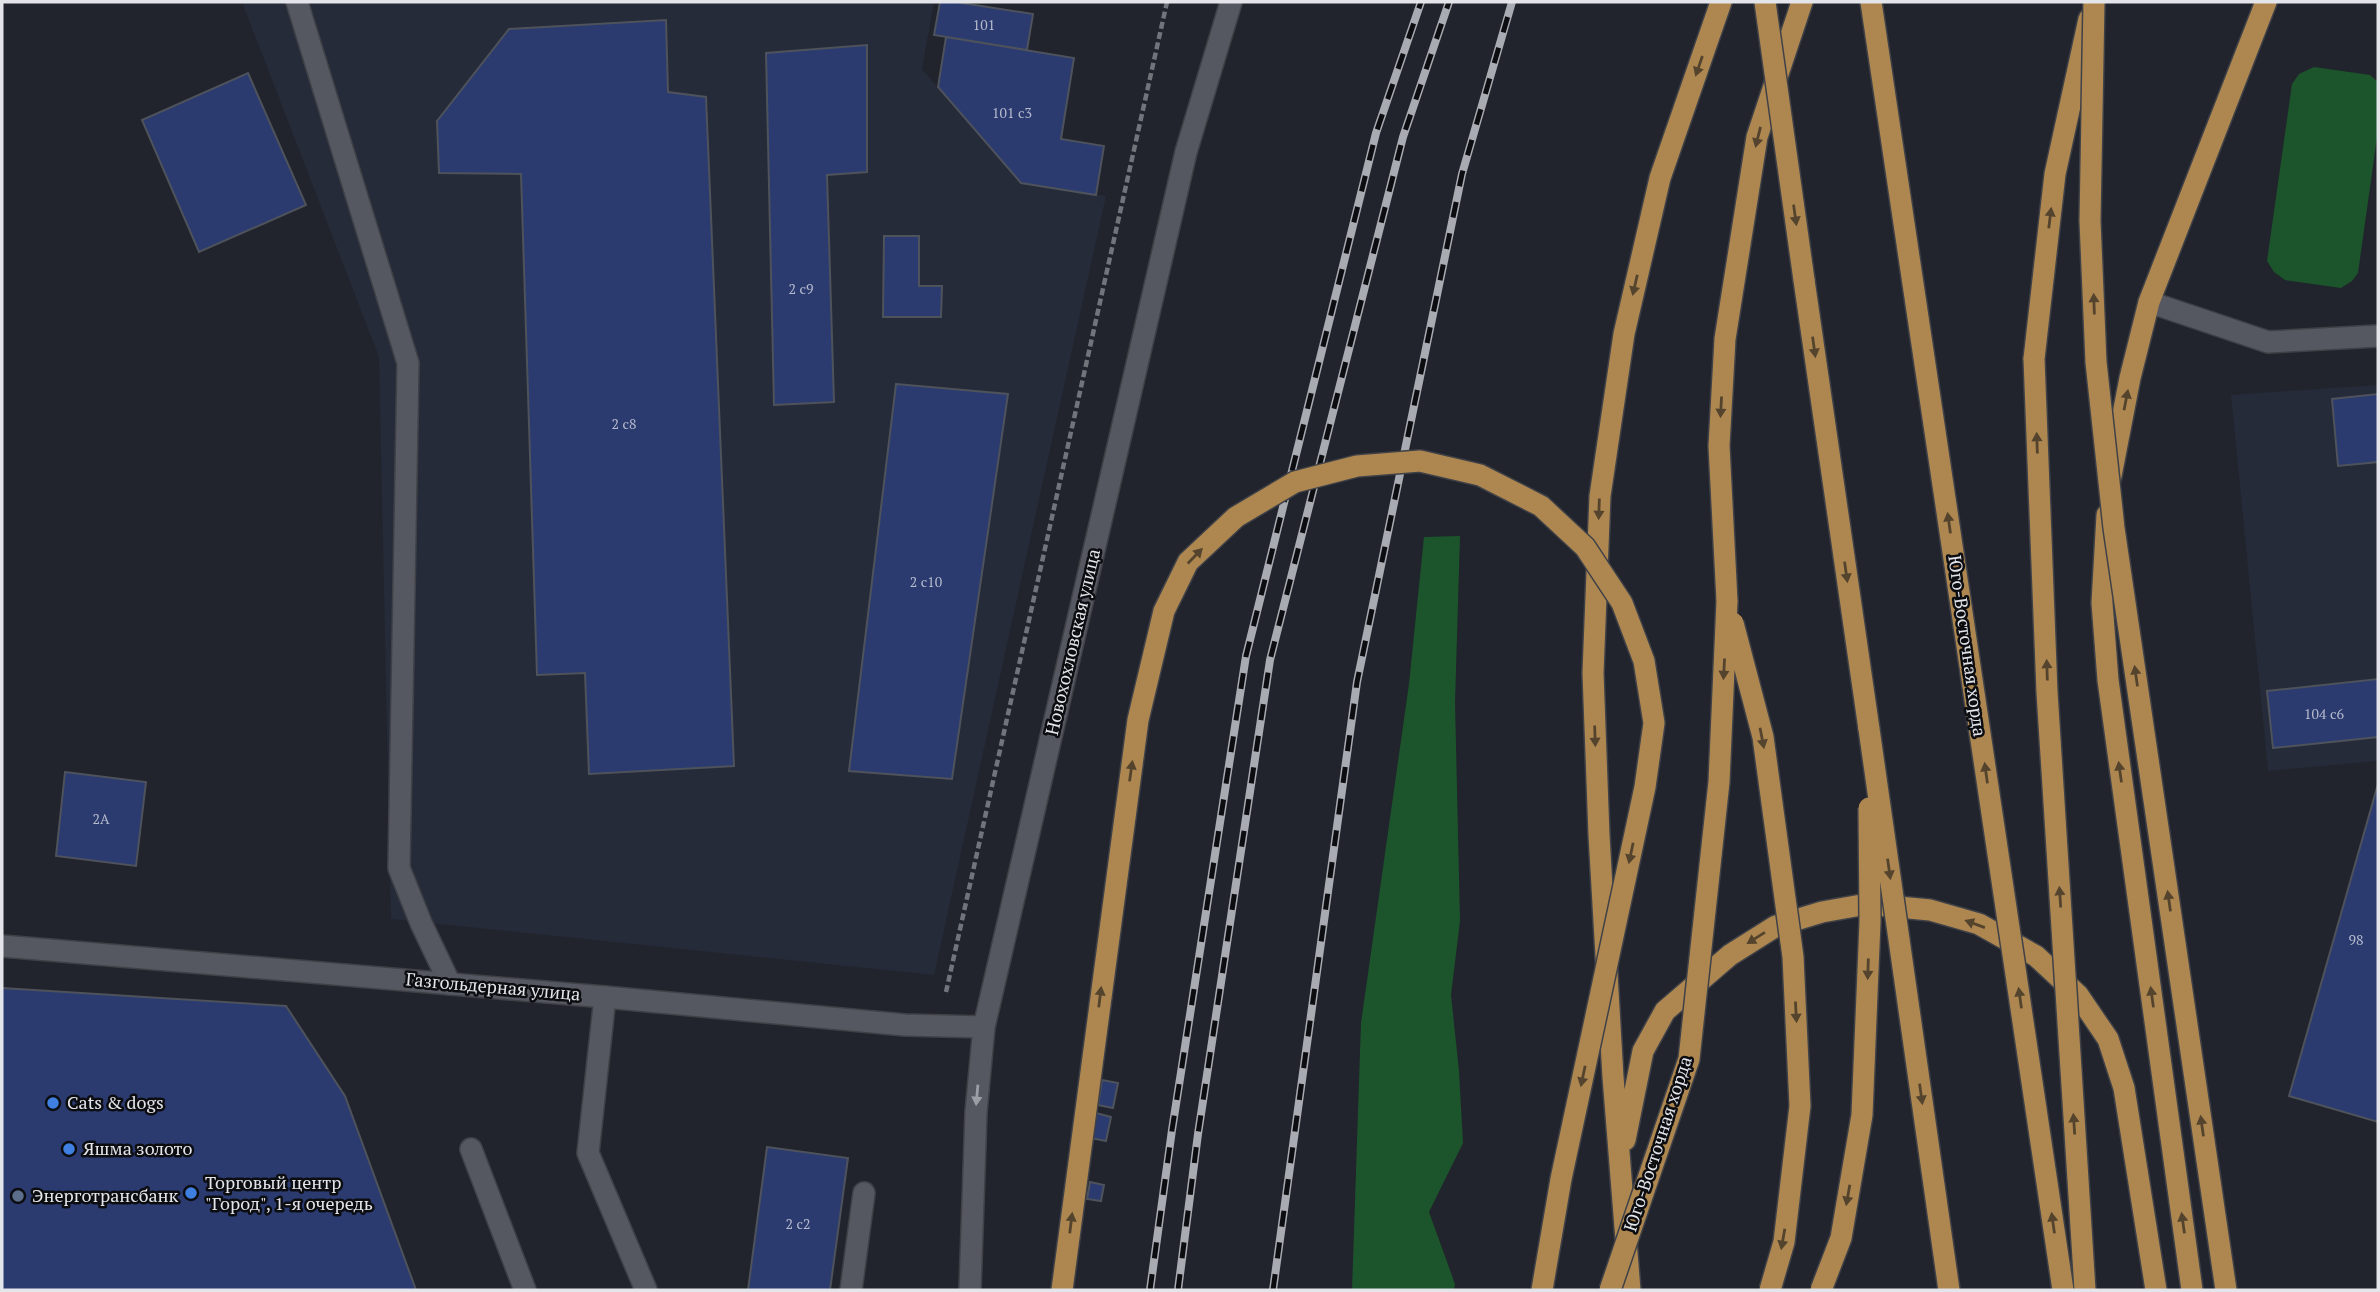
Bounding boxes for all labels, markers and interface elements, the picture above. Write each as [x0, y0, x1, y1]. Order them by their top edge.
house number: 101 [973, 15, 995, 34]
one-way arrow [1693, 56, 1703, 77]
house number: 101 с3 [992, 103, 1032, 122]
one-way arrow [1752, 126, 1763, 148]
one-way arrow [1790, 204, 1801, 226]
one-way arrow [2044, 207, 2055, 229]
one-way arrow [1629, 274, 1640, 296]
house number: 2 с9 [789, 279, 813, 298]
one-way arrow [2088, 292, 2099, 314]
one-way arrow [1809, 336, 1820, 358]
one-way arrow [2120, 389, 2131, 411]
one-way arrow [1716, 396, 1727, 418]
house number: 2 с8 [612, 414, 636, 433]
one-way arrow [2032, 432, 2043, 454]
one-way arrow [1594, 498, 1605, 520]
one-way arrow [1943, 512, 1954, 534]
street label: Новохохловская улица [1039, 546, 1105, 737]
one-way arrow [1186, 549, 1203, 565]
street label: Юго-Восточная хорда [1943, 554, 1993, 738]
one-way arrow [1841, 562, 1852, 584]
house number: 2 с10 [910, 572, 942, 591]
one-way arrow [1718, 658, 1729, 680]
one-way arrow [2041, 659, 2052, 681]
one-way arrow [2130, 664, 2141, 686]
house number: 104 с6 [2304, 704, 2344, 723]
one-way arrow [1589, 726, 1600, 748]
one-way arrow [1757, 727, 1768, 749]
one-way arrow [1125, 760, 1136, 782]
one-way arrow [2115, 761, 2126, 783]
one-way arrow [1980, 762, 1991, 784]
house number: 2А [92, 809, 110, 828]
one-way arrow [1625, 842, 1636, 864]
one-way arrow [1884, 858, 1895, 880]
one-way arrow [2055, 886, 2066, 908]
one-way arrow [2163, 890, 2174, 912]
one-way arrow [1965, 918, 1986, 929]
house number: 98 [2349, 930, 2363, 949]
one-way arrow [1747, 932, 1766, 945]
one-way arrow [1863, 958, 1874, 980]
street label: Газгольдерная улица [405, 966, 581, 1006]
one-way arrow [1094, 986, 1105, 1008]
one-way arrow [2146, 986, 2157, 1008]
one-way arrow [2014, 987, 2025, 1009]
one-way arrow [1790, 1002, 1801, 1024]
street label: Юго-Восточная хорда [1617, 1053, 1697, 1234]
one-way arrow [1578, 1065, 1589, 1087]
one-way arrow [1916, 1083, 1927, 1105]
one-way arrow [971, 1084, 982, 1106]
place label: Cats & dogs [67, 1090, 164, 1114]
marker: Cats & dogs [45, 1095, 61, 1111]
one-way arrow [2069, 1113, 2080, 1135]
one-way arrow [2196, 1115, 2207, 1137]
place label: Яшма золото [83, 1136, 192, 1160]
marker: Яшма золото [61, 1141, 77, 1157]
place label: Торговый центр "Город", 1-я очередь [205, 1170, 373, 1215]
place label: Энерготрансбанк [32, 1183, 178, 1207]
one-way arrow [1843, 1184, 1854, 1206]
marker: Торговый центр "Город", 1-я очередь [183, 1185, 199, 1201]
marker: Энерготрансбанк [10, 1188, 26, 1204]
one-way arrow [1065, 1211, 1076, 1233]
one-way arrow [2047, 1212, 2058, 1234]
one-way arrow [2177, 1212, 2188, 1234]
house number: 2 с2 [786, 1214, 810, 1233]
one-way arrow [1777, 1228, 1788, 1250]

